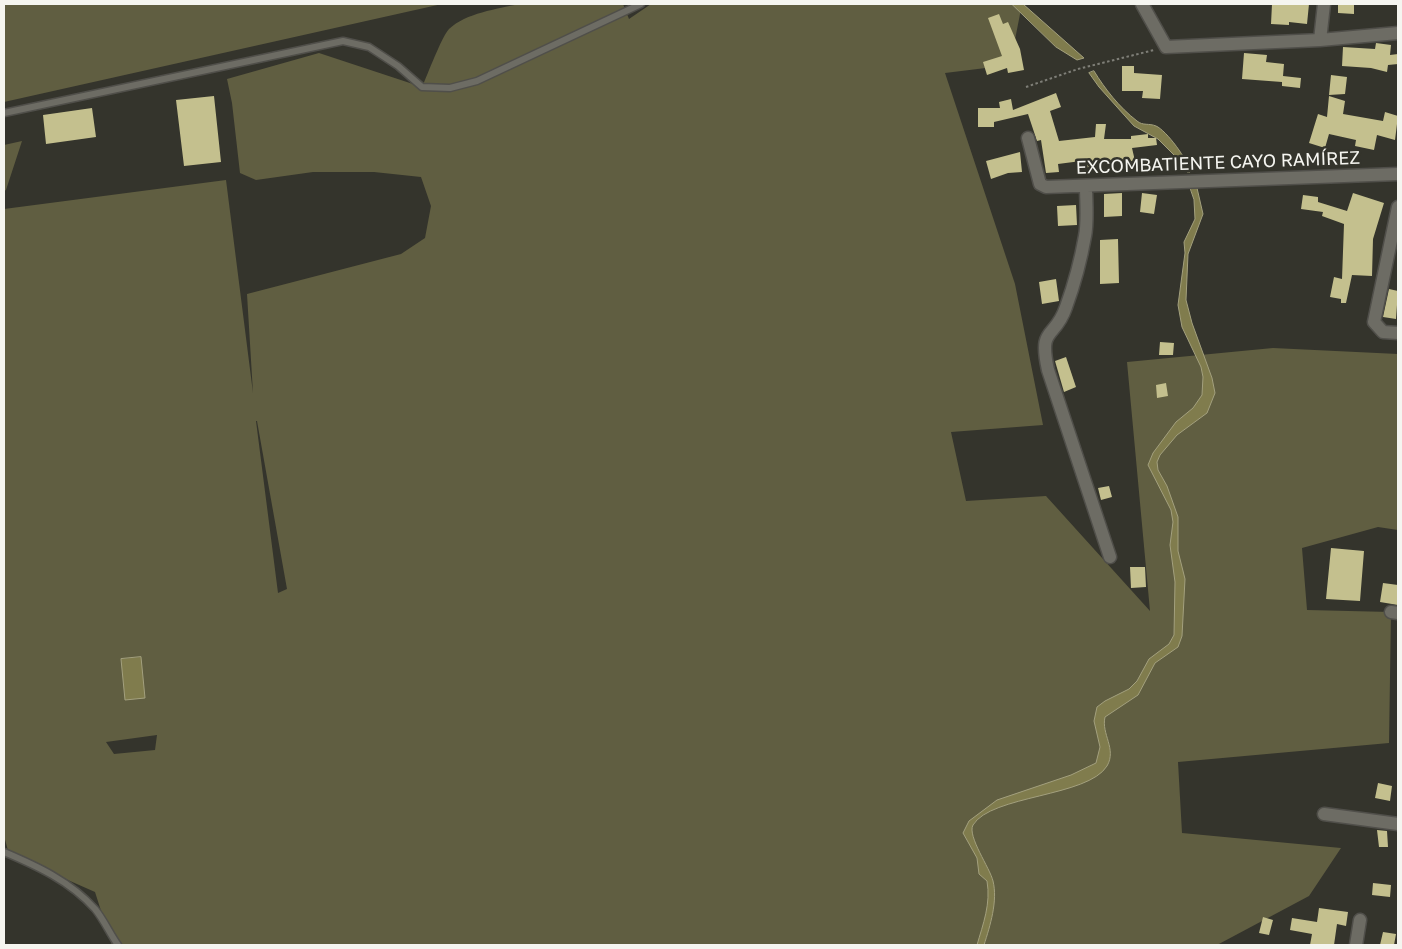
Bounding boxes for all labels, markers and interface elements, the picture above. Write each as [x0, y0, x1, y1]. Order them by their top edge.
street label: EXCOMBATIENTE CAYO RAMÍREZ [1076, 147, 1360, 179]

